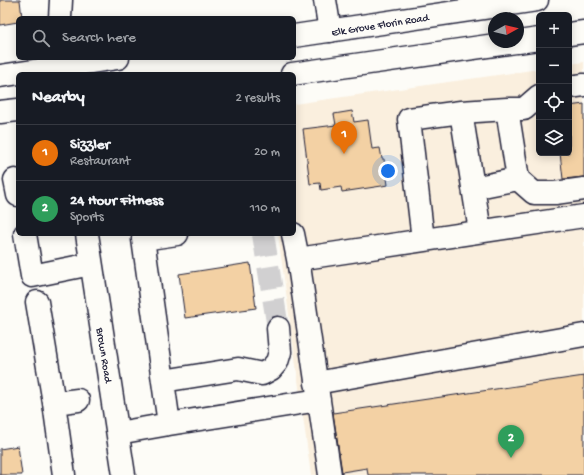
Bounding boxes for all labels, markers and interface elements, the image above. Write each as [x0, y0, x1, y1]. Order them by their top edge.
street label: Elk Grove Florin Road [331, 12, 431, 40]
north arrow [488, 12, 524, 48]
map controls [536, 12, 572, 156]
button: + [536, 12, 572, 48]
search box [16, 16, 296, 60]
icon: search [30, 27, 52, 49]
text: Search here [62, 29, 136, 47]
button: − [536, 48, 572, 84]
button: locate [536, 84, 572, 120]
text: Nearby [32, 88, 85, 108]
text: 2 results [235, 91, 280, 106]
button: layers [536, 120, 572, 156]
pin: 1 [331, 121, 357, 154]
text: Sizzler [70, 136, 110, 154]
text: 1 [42, 145, 48, 160]
text: 20 m [254, 145, 280, 160]
text: Restaurant [70, 154, 130, 169]
your location [378, 161, 398, 181]
text: 24 Hour Fitness [70, 192, 163, 210]
text: 2 [42, 201, 48, 216]
text: 110 m [250, 201, 280, 216]
text: Sports [70, 210, 104, 225]
street label: Brown Road [93, 326, 114, 385]
pin: 2 [498, 425, 524, 458]

